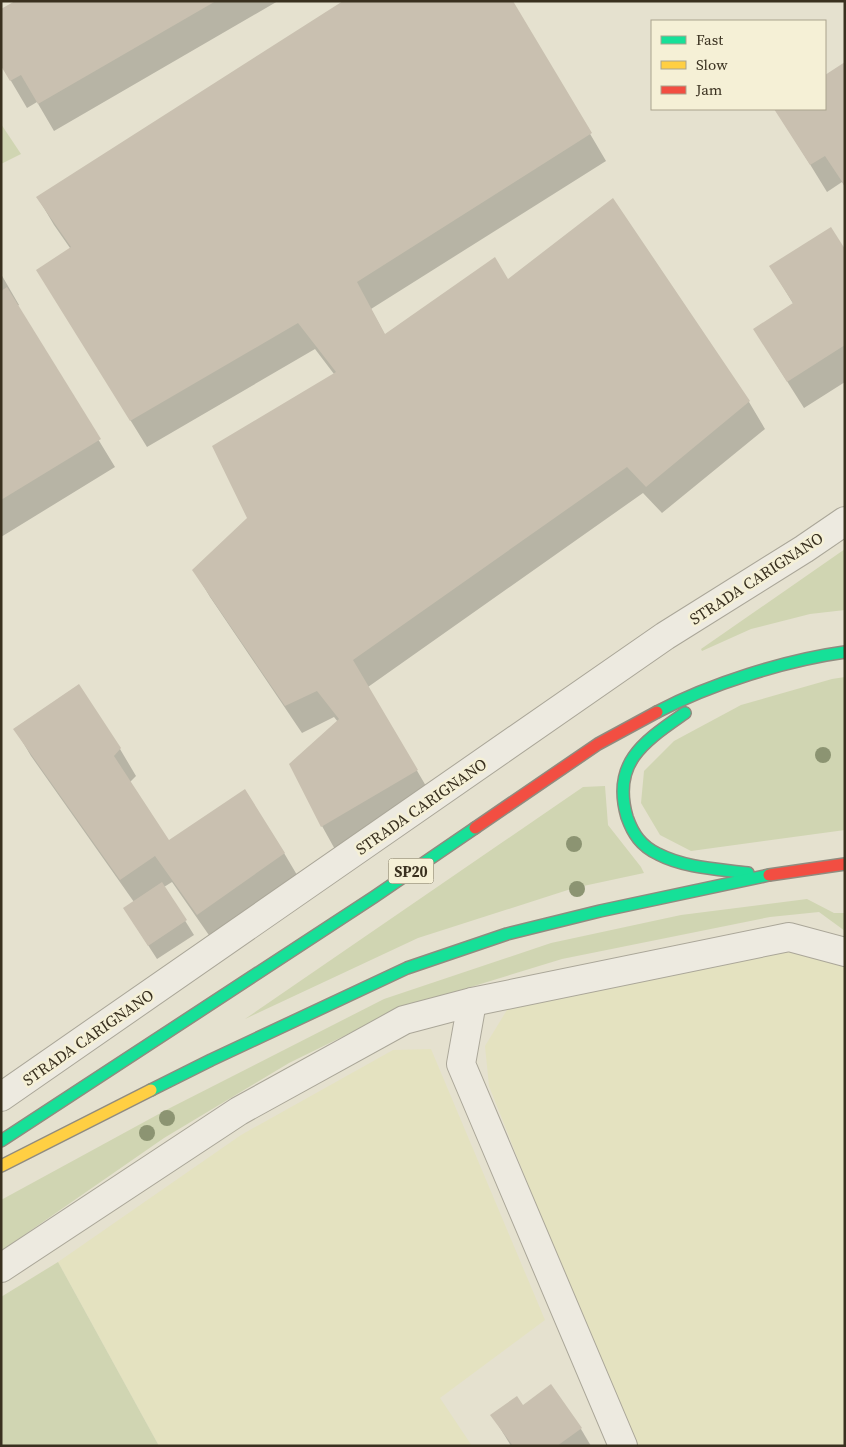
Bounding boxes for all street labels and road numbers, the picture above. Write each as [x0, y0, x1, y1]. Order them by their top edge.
street label: STRADA CARIGNANO [685, 526, 827, 630]
street label: STRADA CARIGNANO [351, 752, 491, 860]
road number: SP20 [388, 858, 434, 884]
street label: STRADA CARIGNANO [18, 983, 158, 1091]

